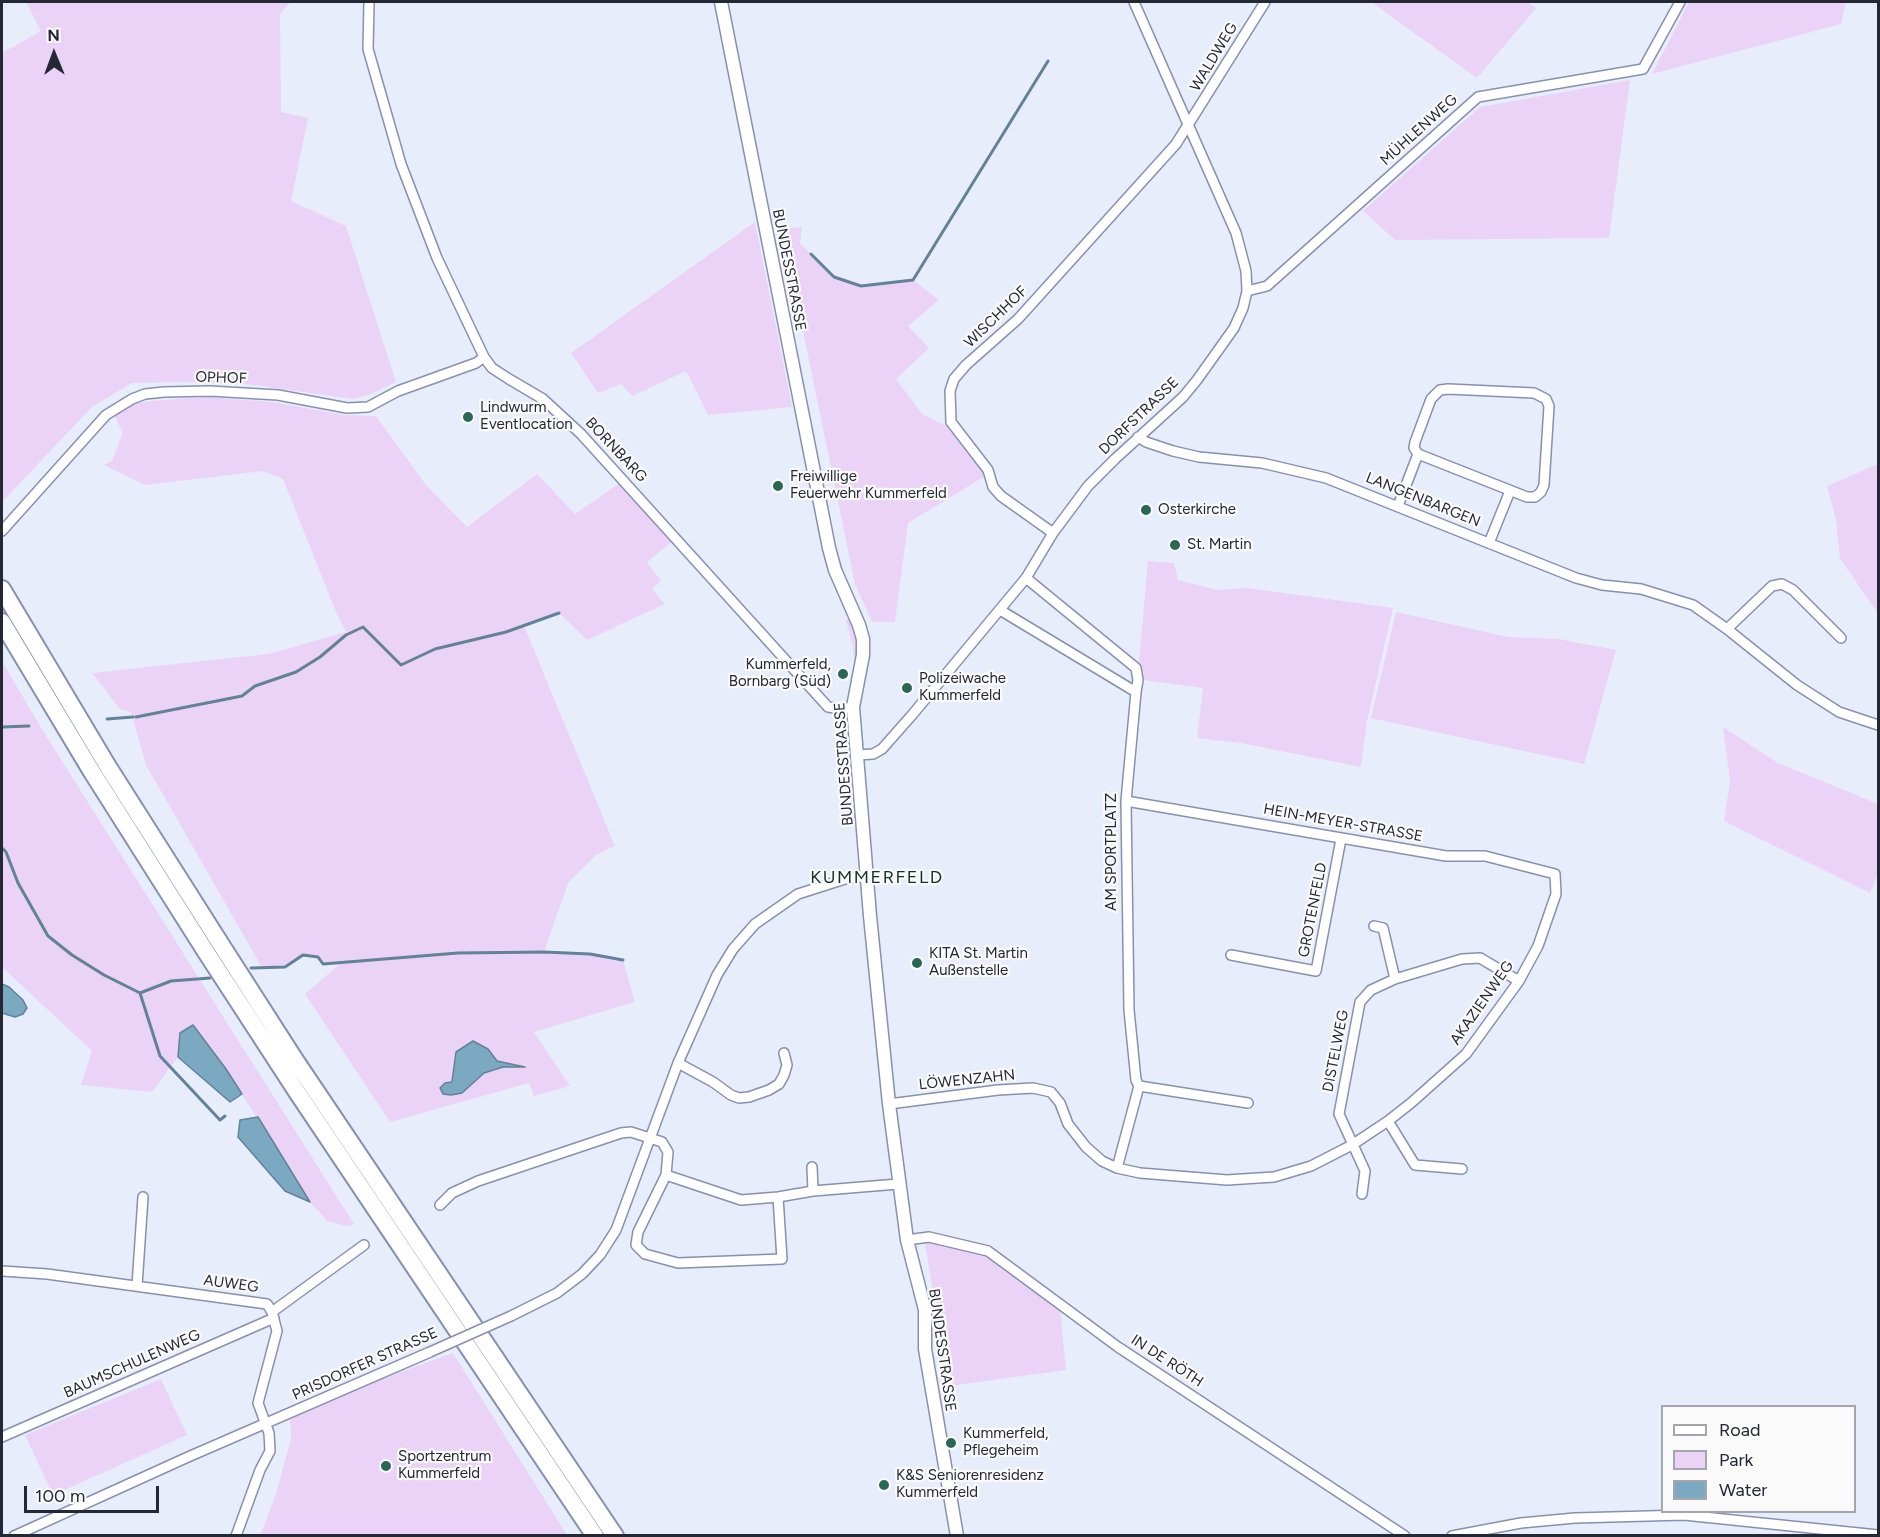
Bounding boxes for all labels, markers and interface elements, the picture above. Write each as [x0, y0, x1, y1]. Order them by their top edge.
street label: WALDWEG [1187, 19, 1241, 95]
north arrow [24, 24, 84, 84]
text: N [47, 26, 60, 45]
street label: MÜHLENWEG [1377, 91, 1461, 169]
street label: BUNDESSTRASSE [768, 207, 810, 333]
street label: WISCHHOF [961, 282, 1031, 352]
street label: OPHOF [195, 368, 247, 388]
street label: DORFSTRASSE [1095, 373, 1183, 459]
place label: Lindwurm Eventlocation [480, 399, 573, 434]
marker: Lindwurm Eventlocation [461, 410, 475, 424]
street label: BORNBARG [581, 414, 651, 486]
place label: Freiwillige Feuerwehr Kummerfeld [790, 468, 947, 503]
street label: LANGENBARGEN [1363, 469, 1483, 531]
marker: Freiwillige Feuerwehr Kummerfeld [771, 479, 785, 493]
place label: Osterkirche [1158, 501, 1236, 519]
marker: Osterkirche [1139, 503, 1153, 517]
place label: St. Martin [1187, 536, 1252, 554]
marker: St. Martin [1168, 538, 1182, 552]
place label: Kummerfeld, Bornbarg (Süd) [729, 656, 831, 691]
marker: Kummerfeld, Bornbarg (Süd) [836, 667, 850, 681]
place label: Polizeiwache Kummerfeld [919, 670, 1006, 705]
marker: Polizeiwache Kummerfeld [900, 681, 914, 695]
street label: BUNDESSTRASSE [831, 701, 857, 827]
street label: AM SPORTPLATZ [1103, 793, 1121, 911]
street label: HEIN-MEYER-STRASSE [1262, 800, 1424, 846]
street label: GROTENFELD [1295, 861, 1331, 959]
district label: KUMMERFELD [810, 867, 944, 889]
place label: KITA St. Martin Außenstelle [929, 945, 1028, 980]
marker: KITA St. Martin Außenstelle [910, 956, 924, 970]
street label: AKAZIENWEG [1446, 958, 1518, 1048]
street label: DISTELWEG [1319, 1008, 1353, 1094]
street label: LÖWENZAHN [918, 1066, 1016, 1094]
street label: AUWEG [202, 1271, 260, 1297]
street label: BUNDESSTRASSE [924, 1287, 960, 1413]
street label: PRISDORFER STRASSE [290, 1324, 440, 1404]
street label: BAUMSCHULENWEG [61, 1326, 203, 1402]
street label: IN DE RÖTH [1127, 1331, 1207, 1391]
legend [1661, 1405, 1856, 1513]
text: Road [1719, 1419, 1760, 1441]
place label: Kummerfeld, Pflegeheim [963, 1425, 1048, 1460]
marker: Kummerfeld, Pflegeheim [944, 1436, 958, 1450]
place label: Sportzentrum Kummerfeld [398, 1448, 491, 1483]
text: Park [1719, 1449, 1753, 1471]
marker: Sportzentrum Kummerfeld [379, 1459, 393, 1473]
place label: K&S Seniorenresidenz Kummerfeld [896, 1467, 1044, 1502]
scale bar [27, 1474, 162, 1512]
marker: K&S Seniorenresidenz Kummerfeld [877, 1478, 891, 1492]
text: Water [1719, 1479, 1767, 1501]
text: 100 m [35, 1485, 85, 1507]

